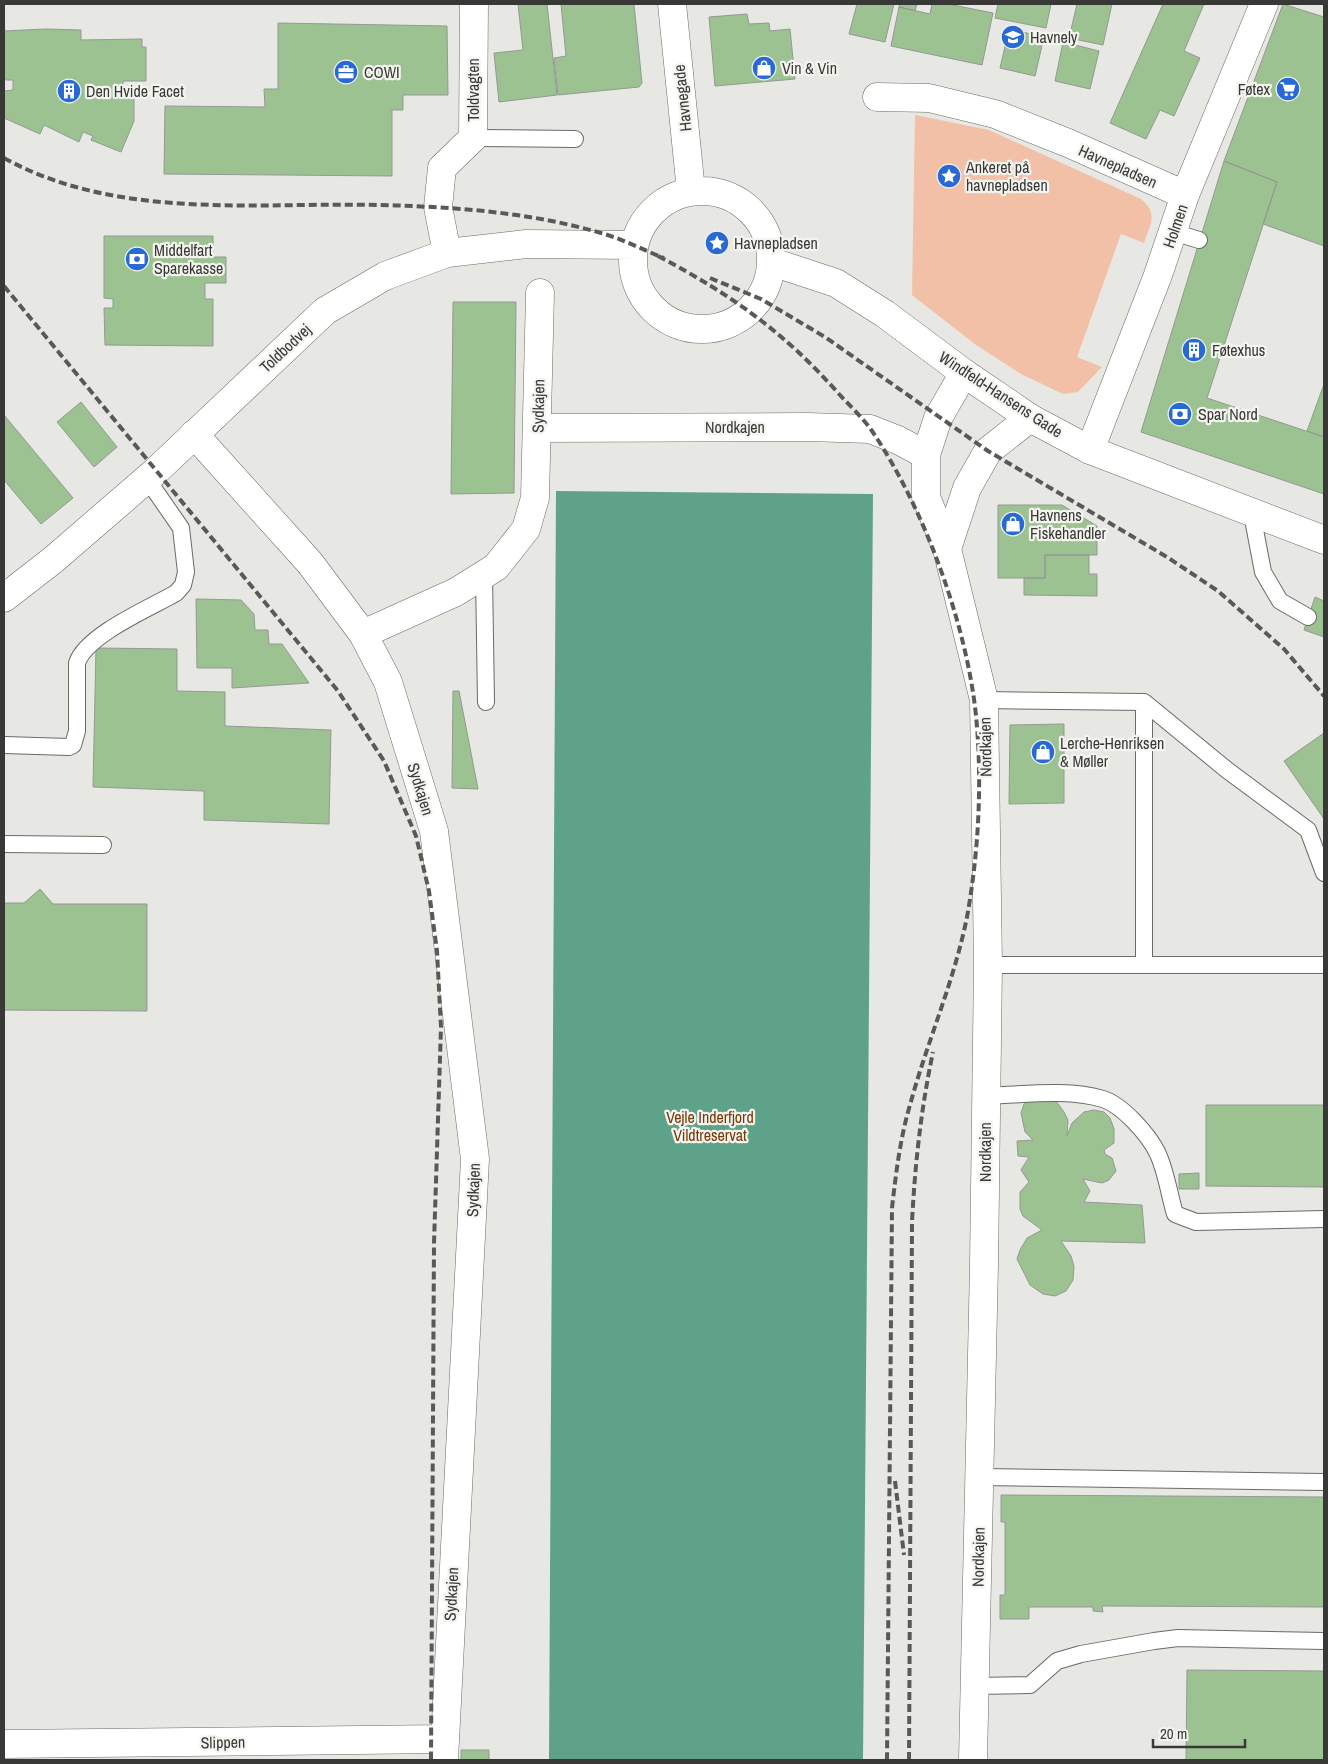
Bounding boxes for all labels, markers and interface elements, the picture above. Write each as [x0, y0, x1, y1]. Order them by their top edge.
school or university icon: Havnely [1000, 24, 1026, 50]
place label: Havnely [1030, 26, 1078, 48]
shop icon: Vin & Vin [751, 55, 777, 81]
place label: Vin & Vin [782, 57, 837, 79]
street label: Toldvagten [462, 58, 484, 122]
office icon: COWI [333, 59, 359, 85]
place label: COWI [364, 61, 400, 83]
street label: Havnegade [668, 63, 696, 133]
supermarket icon: Føtex [1275, 76, 1301, 102]
building icon: Den Hvide Facet [56, 78, 82, 104]
place label: Føtex [1238, 78, 1270, 100]
place label: Den Hvide Facet [86, 80, 184, 102]
street label: Havnepladsen [1075, 139, 1161, 193]
place label: Ankeret på havnepladsen [965, 156, 1048, 196]
place icon: Ankeret på havnepladsen [936, 163, 962, 189]
street label: Holmen [1157, 201, 1193, 251]
place icon: Havnepladsen [704, 230, 730, 256]
place label: Havnepladsen [734, 232, 818, 254]
place label: Middelfart Sparekasse [154, 239, 223, 279]
bank icon: Middelfart Sparekasse [124, 246, 150, 272]
street label: Toldbodvej [255, 319, 315, 377]
building icon: Føtexhus [1181, 337, 1207, 363]
place label: Føtexhus [1212, 339, 1265, 361]
street label: Windfeld-Hansens Gade [935, 346, 1067, 442]
street label: Sydkajen [527, 379, 549, 433]
bank icon: Spar Nord [1167, 401, 1193, 427]
place label: Spar Nord [1198, 403, 1258, 425]
street label: Nordkajen [705, 416, 765, 438]
place label: Havnens Fiskehandler [1030, 504, 1106, 544]
shop icon: Havnens Fiskehandler [1000, 511, 1026, 537]
street label: Nordkajen [973, 717, 997, 777]
place label: Lerche-Henriksen & Møller [1060, 732, 1164, 772]
shop icon: Lerche-Henriksen & Møller [1030, 739, 1056, 765]
street label: Sydkajen [403, 760, 439, 818]
park label: Vejle Inderfjord Vildtreservat [666, 1106, 754, 1146]
street label: Nordkajen [974, 1122, 996, 1182]
street label: Sydkajen [461, 1163, 485, 1217]
street label: Nordkajen [966, 1527, 990, 1587]
street label: Sydkajen [439, 1566, 463, 1622]
scale bar [1153, 1716, 1246, 1748]
text: 20 m [1160, 1723, 1187, 1744]
street label: Slippen [201, 1731, 245, 1753]

